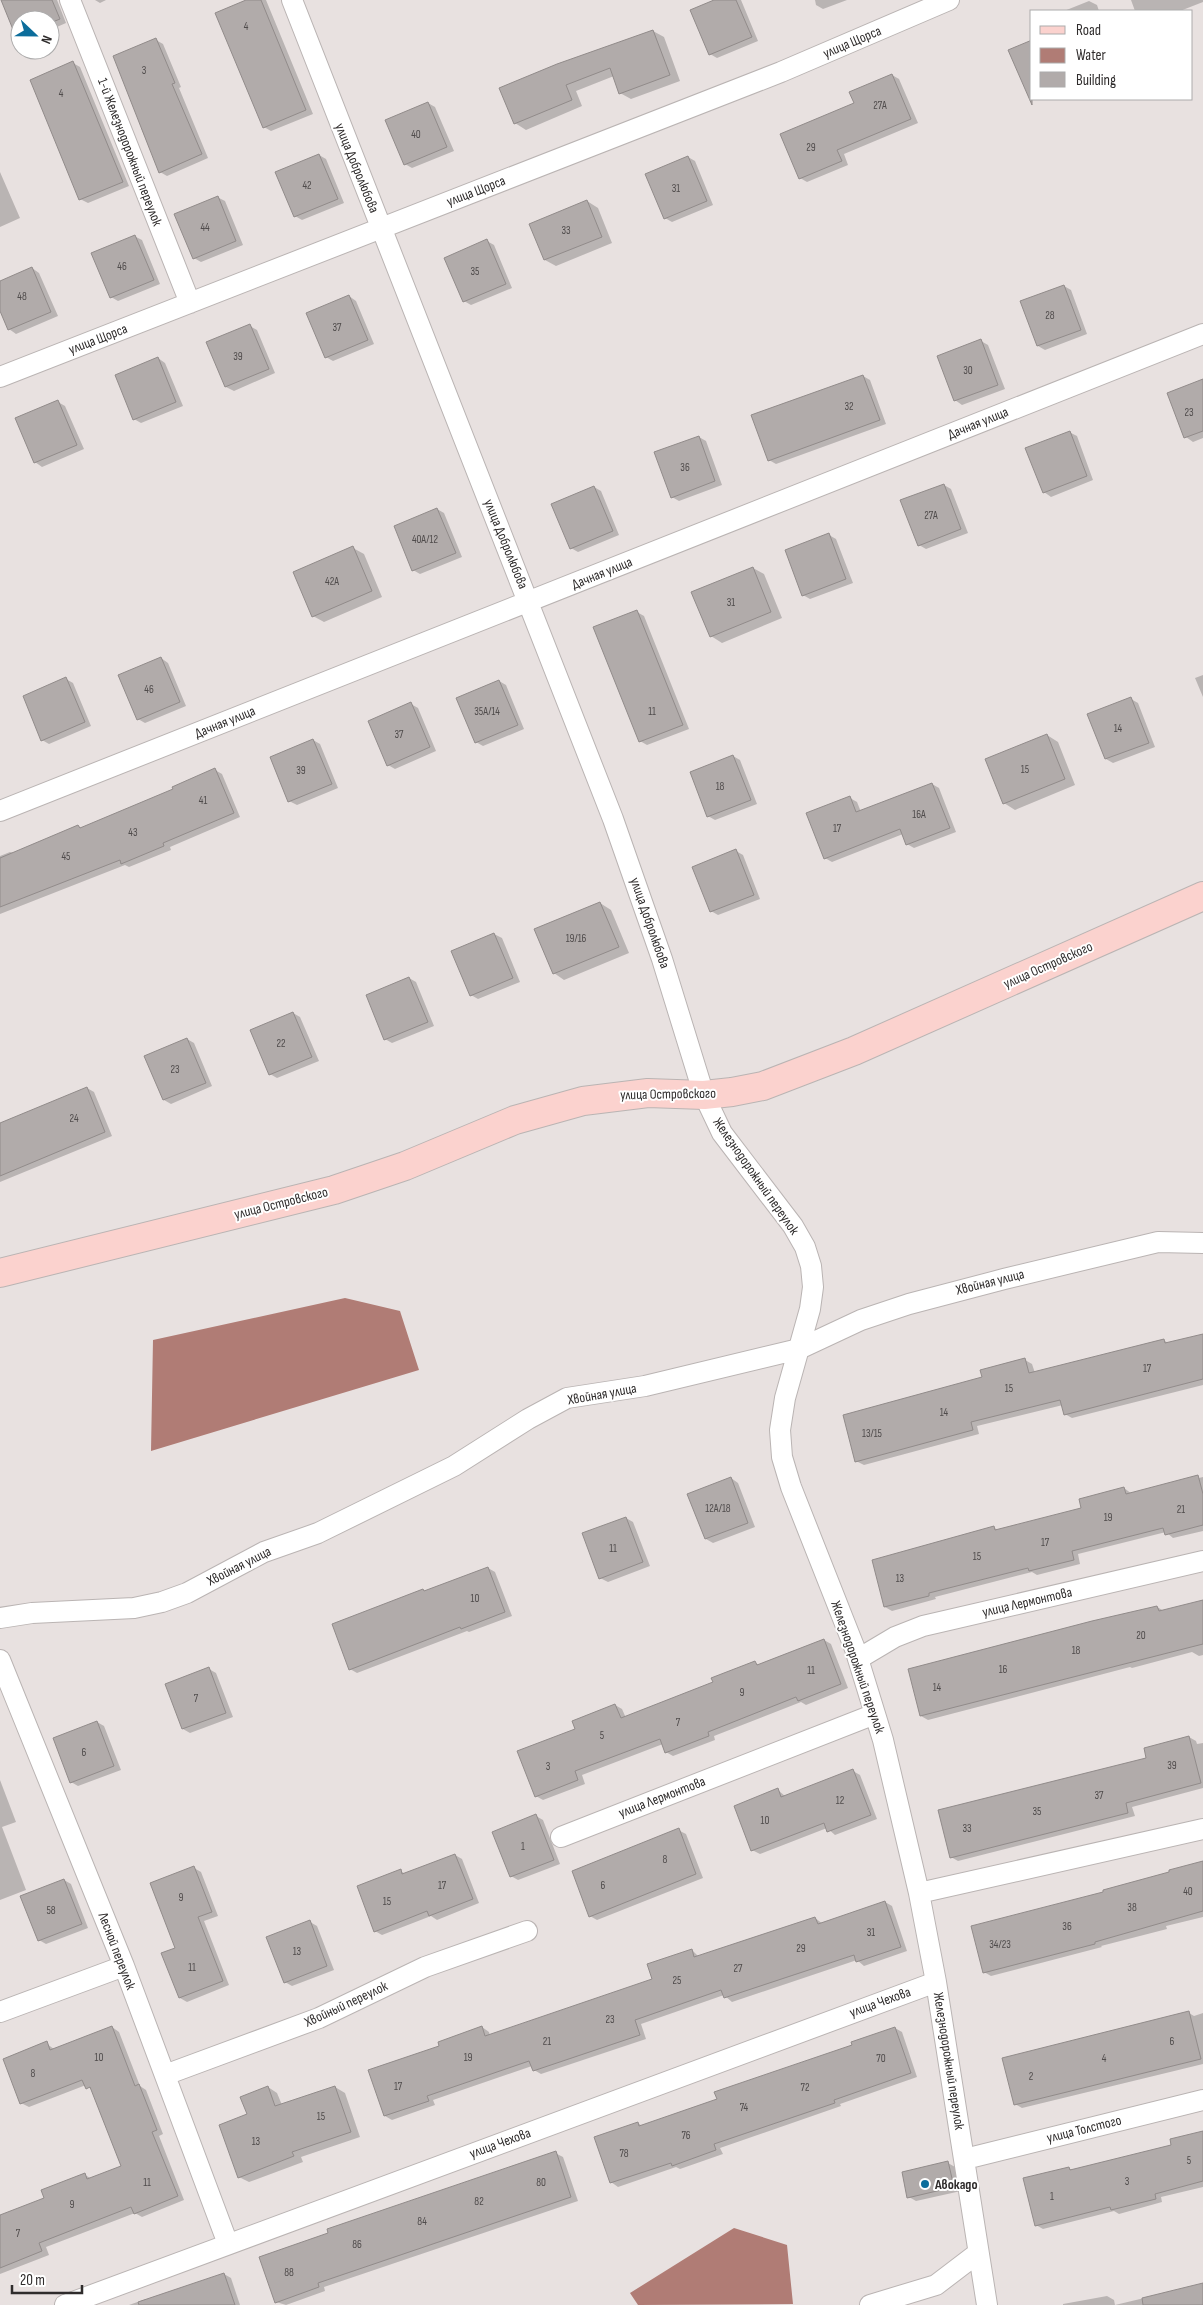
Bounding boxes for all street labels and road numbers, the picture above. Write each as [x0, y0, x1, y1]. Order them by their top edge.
street label: улица Щорса [820, 22, 884, 62]
street label: 1-й Железнодорожный переулок [94, 76, 166, 229]
street label: улица Добролюбова [331, 121, 383, 215]
street label: улица Щорса [444, 172, 508, 210]
street label: улица Щорса [66, 320, 130, 358]
street label: Дачная улица [945, 403, 1011, 443]
street label: улица Добролюбова [480, 497, 532, 591]
street label: Дачная улица [569, 553, 635, 593]
street label: Дачная улица [192, 702, 258, 742]
street label: улица Добролюбова [626, 875, 674, 971]
street label: улица Островского [1001, 938, 1095, 992]
street label: улица Островского [620, 1085, 716, 1103]
street label: Железнодорожный переулок [709, 1114, 803, 1238]
street label: улица Островского [232, 1183, 330, 1223]
street label: Хвойная улица [953, 1265, 1026, 1299]
street label: Хвойная улица [565, 1380, 638, 1409]
street label: Хвойная улица [203, 1543, 274, 1590]
street label: улица Лермонтова [980, 1583, 1074, 1621]
street label: Железнодорожный переулок [827, 1599, 889, 1736]
street label: улица Лермонтова [616, 1773, 708, 1821]
street label: Лесной переулок [94, 1909, 140, 1993]
street label: Хвойный переулок [301, 1977, 391, 2031]
street label: улица Чехова [847, 1983, 913, 2021]
street label: Железнодорожный переулок [930, 1991, 968, 2132]
street label: улица Толстого [1045, 2111, 1123, 2146]
street label: улица Чехова [467, 2124, 533, 2162]

